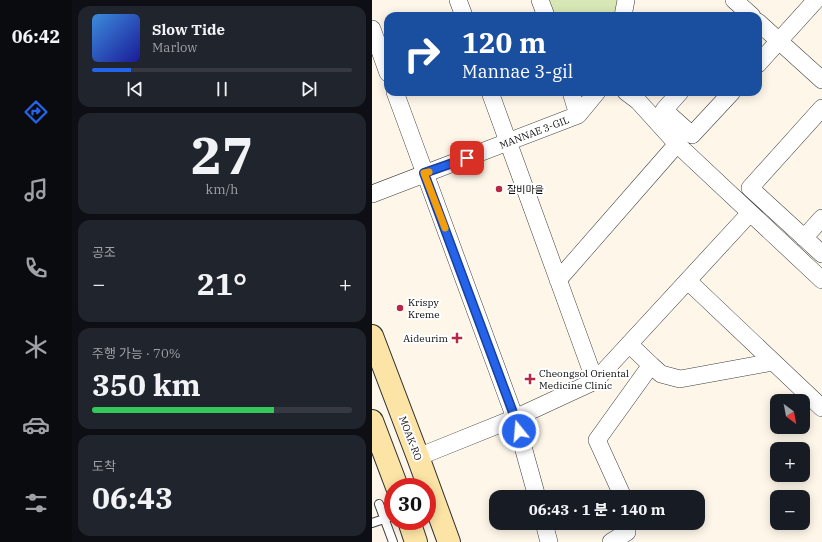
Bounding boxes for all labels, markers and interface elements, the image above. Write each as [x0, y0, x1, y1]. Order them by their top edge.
text: Slow Tide [152, 20, 225, 39]
text: 120 m [462, 24, 546, 61]
text: 06:42 [12, 25, 60, 48]
icon: right [396, 28, 448, 80]
text: Marlow [152, 39, 197, 56]
text: Mannae 3-gil [462, 60, 573, 83]
icon: previous [124, 78, 146, 100]
icon: pause [211, 78, 233, 100]
icon: next [298, 78, 320, 100]
icon: directions [22, 98, 50, 126]
street label: MANNAE 3-GIL [498, 113, 571, 152]
text: 27 [191, 121, 253, 188]
pin [450, 141, 484, 175]
icon: arrive [456, 147, 478, 169]
icon: music [22, 176, 50, 204]
text: km/h [206, 181, 238, 198]
place label: 잘비마을 [507, 183, 544, 196]
marker: 잘비마을 [494, 184, 504, 194]
text: 공조 [92, 244, 116, 261]
icon: phone [22, 254, 50, 282]
text: 21° [197, 264, 247, 303]
text: − [92, 269, 105, 298]
text: + [339, 269, 352, 298]
place label: Krispy Kreme [408, 296, 440, 321]
marker: Krispy Kreme [395, 303, 405, 313]
place label: Aideurim [403, 332, 448, 345]
marker: Aideurim [451, 332, 463, 344]
icon: climate [22, 333, 50, 361]
text: 주행 가능 · 70% [92, 345, 181, 362]
text: 350 km [92, 365, 201, 404]
place label: Cheongsol Oriental Medicine Clinic [539, 367, 629, 392]
marker: Cheongsol Oriental Medicine Clinic [524, 373, 536, 385]
north arrow [770, 394, 810, 434]
map controls [770, 394, 810, 530]
position arrow [498, 410, 540, 452]
icon: car [22, 411, 50, 439]
street label: MOAK-RO [396, 414, 425, 462]
button: + [770, 442, 810, 482]
text: 도착 [92, 458, 116, 475]
text: 06:43 [92, 478, 173, 517]
speed limit sign: 30 [384, 478, 436, 530]
icon: filters [22, 489, 50, 517]
button: − [770, 490, 810, 530]
text: 06:43 · 1 분 · 140 m [529, 500, 665, 519]

